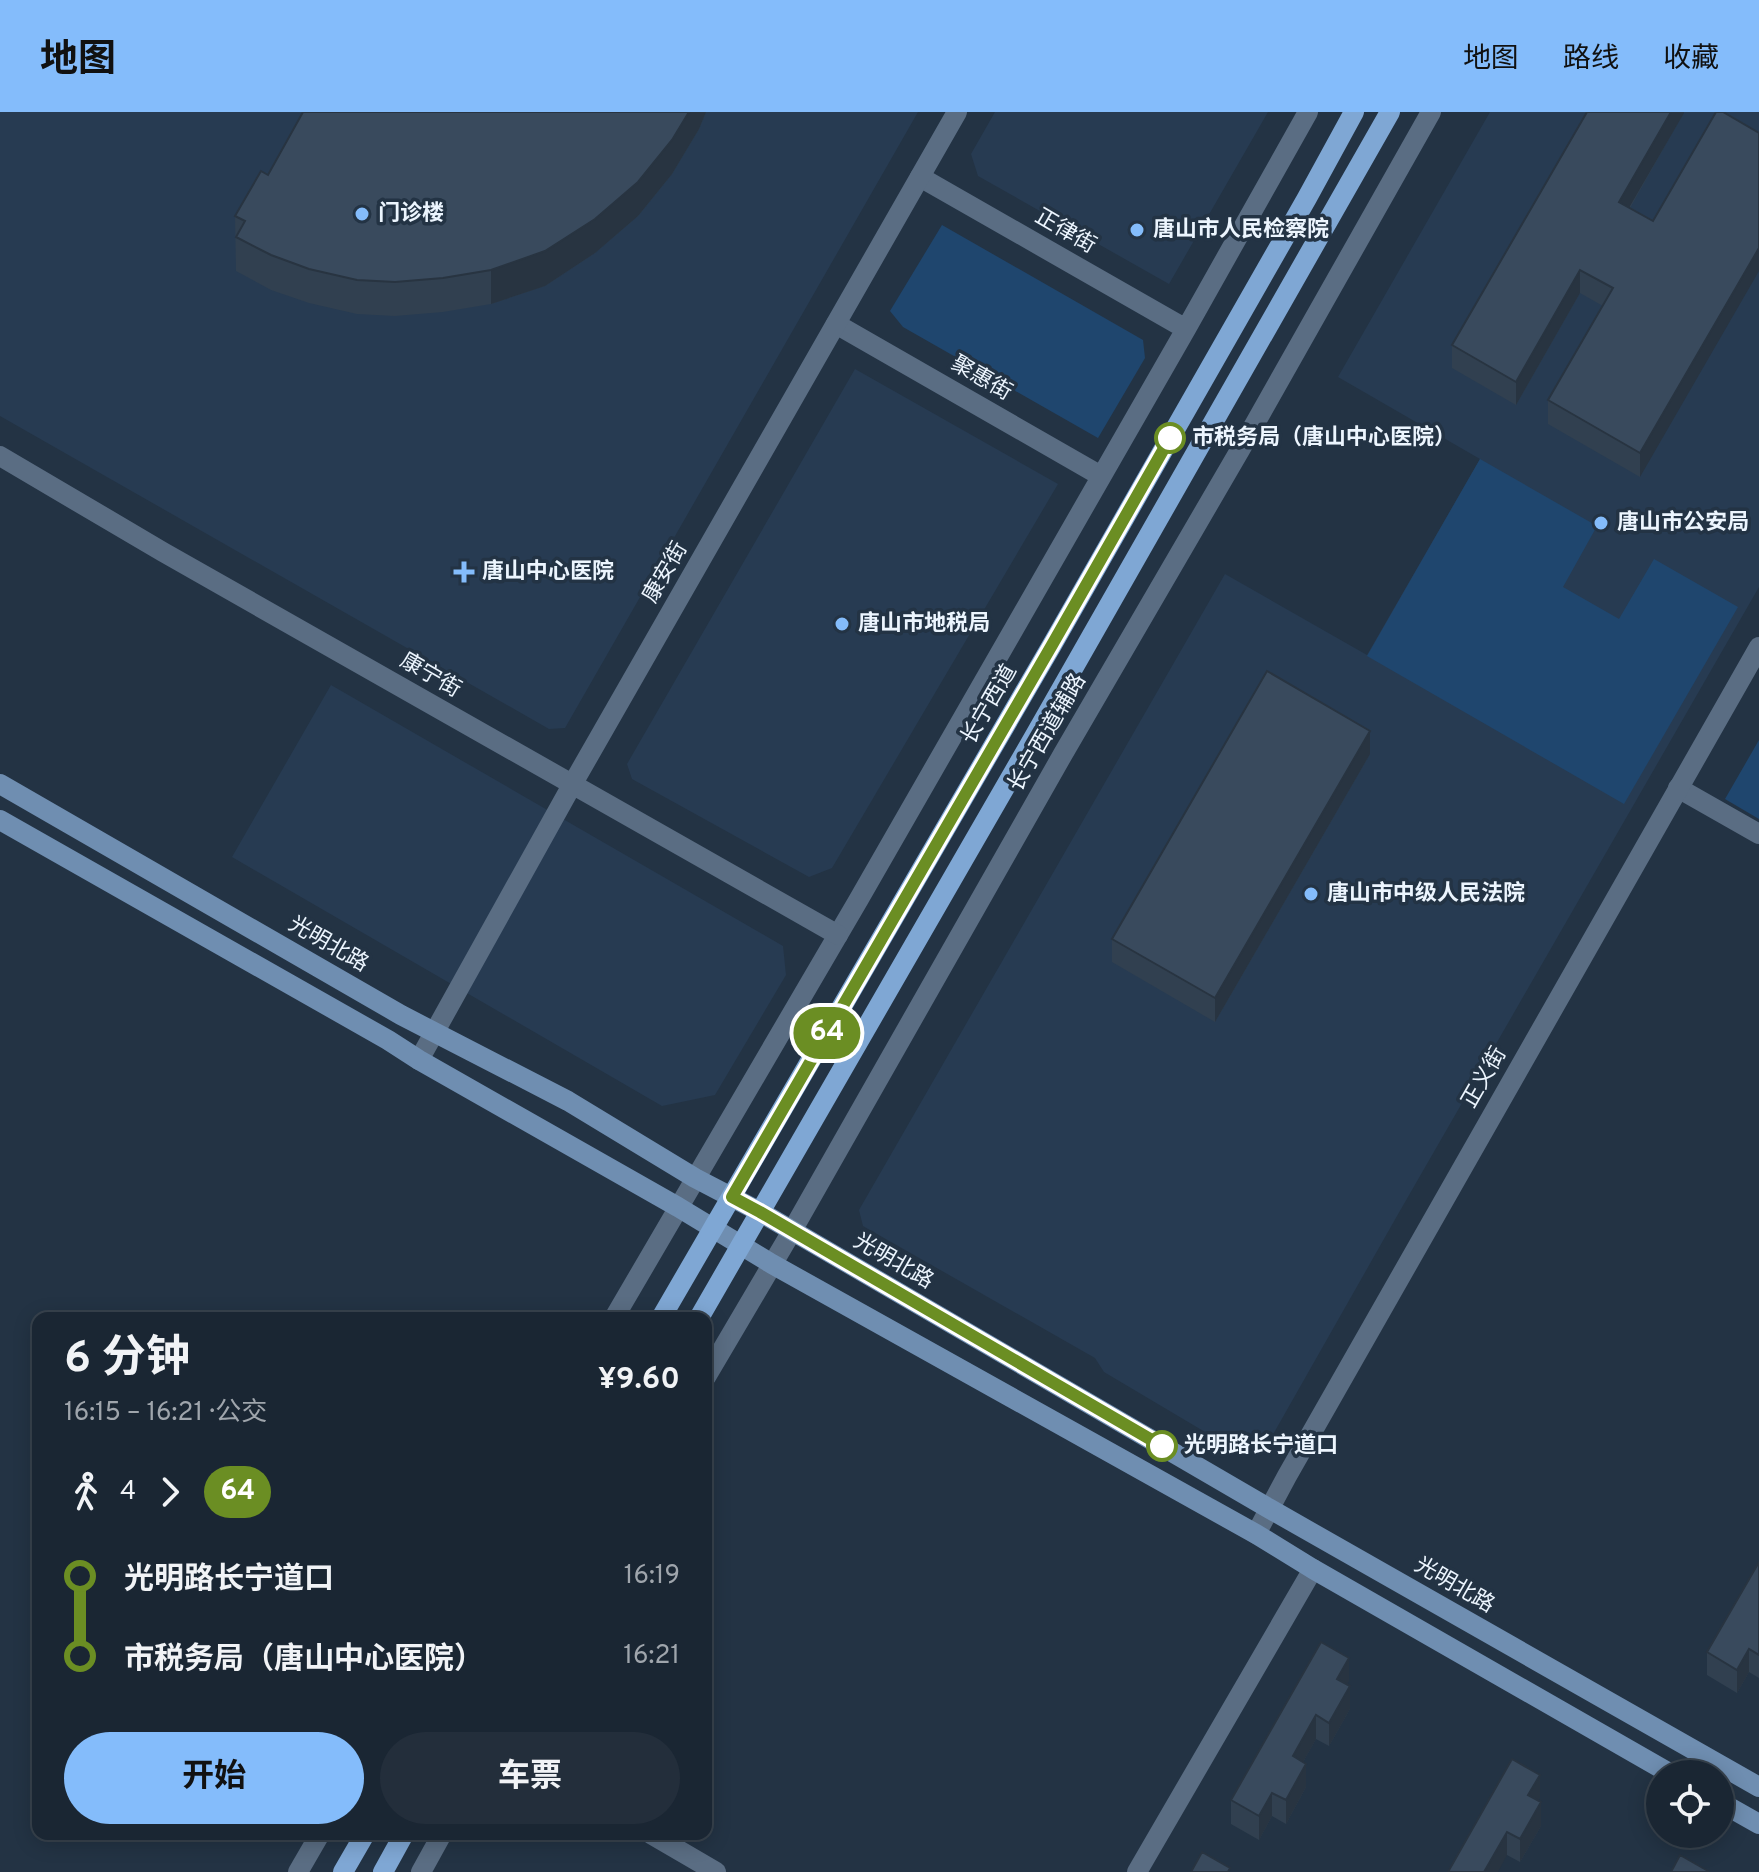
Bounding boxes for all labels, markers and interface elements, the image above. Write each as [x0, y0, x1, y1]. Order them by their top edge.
text: 地图 [40, 37, 116, 86]
text: 地图 [1463, 42, 1519, 78]
text: 路线 [1563, 42, 1619, 78]
text: 收藏 [1663, 42, 1719, 78]
place label: 门诊楼 [378, 201, 444, 228]
street label: 正律街 [1030, 204, 1100, 260]
marker: 门诊楼 [353, 205, 371, 223]
place label: 唐山市人民检察院 [1153, 217, 1329, 244]
marker: 唐山市人民检察院 [1128, 221, 1146, 239]
street label: 聚惠街 [946, 351, 1016, 407]
marker: 市税务局（唐山中心医院） [1155, 423, 1185, 453]
place label: 市税务局（唐山中心医院） [1192, 425, 1456, 452]
place label: 唐山市公安局 [1617, 510, 1749, 537]
marker: 唐山市公安局 [1592, 514, 1610, 532]
street label: 康安街 [638, 538, 694, 608]
place label: 唐山中心医院 [482, 559, 614, 586]
marker: 唐山中心医院 [453, 561, 475, 583]
place label: 唐山市地税局 [858, 611, 990, 638]
marker: 唐山市地税局 [833, 615, 851, 633]
street label: 康宁街 [395, 648, 465, 704]
street label: 长宁西道 [956, 660, 1024, 750]
street label: 长宁西道辅路 [1003, 669, 1093, 797]
place label: 唐山市中级人民法院 [1327, 881, 1525, 908]
marker: 唐山市中级人民法院 [1302, 885, 1320, 903]
street label: 光明北路 [283, 911, 373, 979]
line badge: 64 [791, 1007, 863, 1059]
text: 64 [809, 1015, 845, 1051]
street label: 正义街 [1457, 1043, 1513, 1113]
street label: 光明北路 [848, 1228, 938, 1296]
text: 6 分钟 [64, 1332, 190, 1388]
text: ¥9.60 [598, 1362, 680, 1399]
text: 16:15 – 16:21 · 公交 [64, 1397, 267, 1430]
marker: 光明路长宁道口 [1147, 1431, 1177, 1461]
place label: 光明路长宁道口 [1184, 1433, 1338, 1460]
icon: walk [64, 1470, 108, 1514]
icon: forward [148, 1470, 192, 1514]
text: 64 [220, 1474, 255, 1510]
text: 4 [120, 1476, 136, 1509]
street label: 光明北路 [1409, 1552, 1499, 1620]
text: 16:19 [624, 1560, 680, 1593]
text: 光明路长宁道口 [124, 1562, 334, 1599]
text: 16:21 [623, 1640, 680, 1673]
text: 市税务局（唐山中心医院） [124, 1642, 484, 1679]
button: 开始 [64, 1732, 364, 1824]
button: 车票 [380, 1732, 680, 1824]
map controls [1646, 1760, 1734, 1848]
button: locate [1646, 1760, 1734, 1848]

